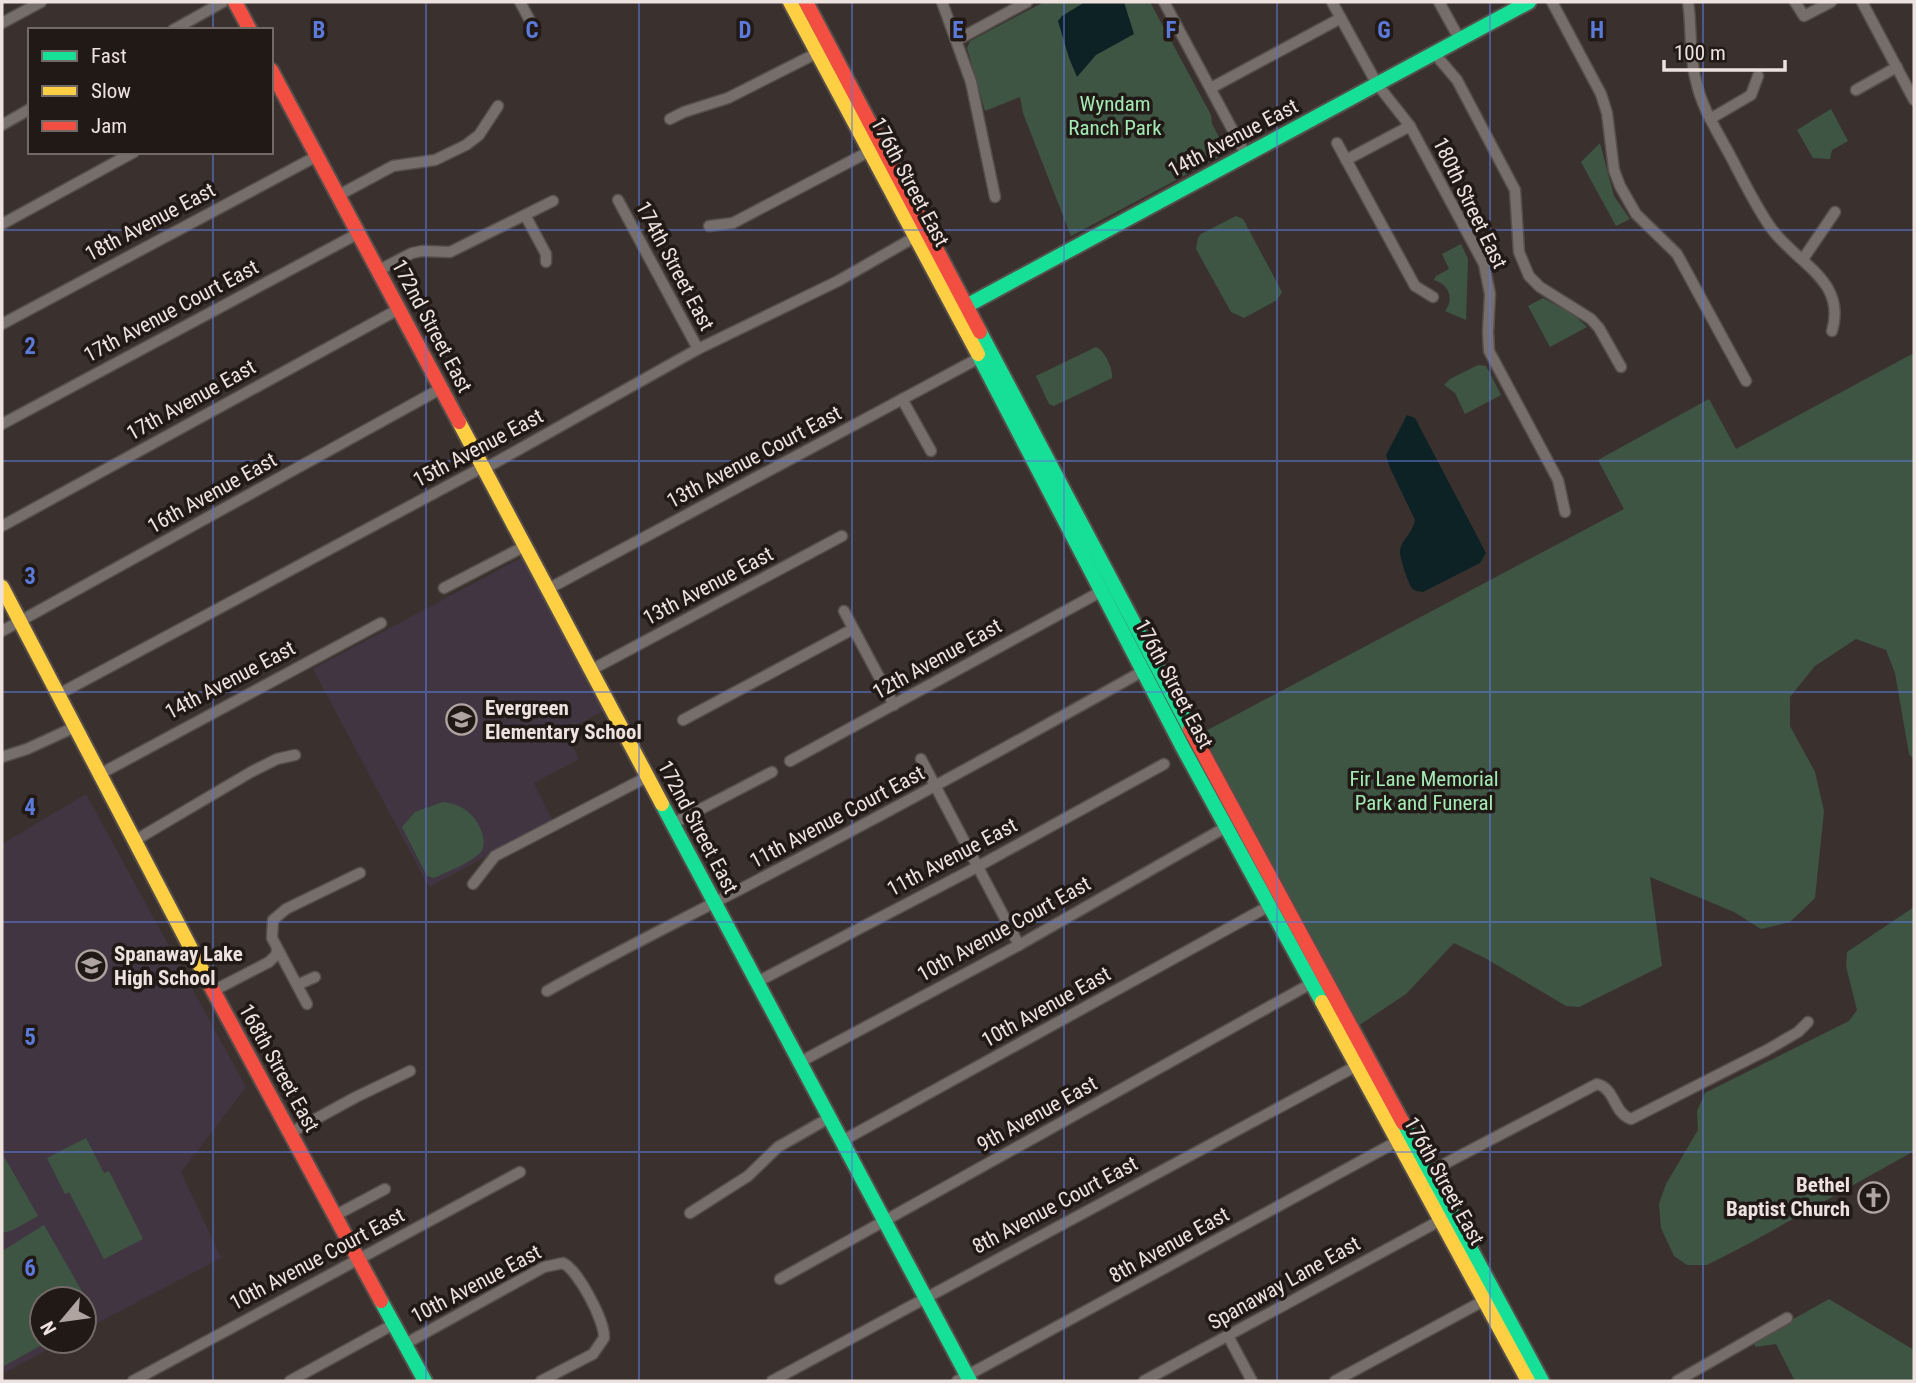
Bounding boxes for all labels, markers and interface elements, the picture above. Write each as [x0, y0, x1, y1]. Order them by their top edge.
text: B [313, 17, 325, 44]
text: C [525, 17, 539, 44]
text: D [739, 17, 752, 44]
text: E [952, 17, 964, 44]
text: F [1166, 17, 1177, 44]
text: G [1377, 17, 1391, 44]
text: H [1590, 17, 1604, 44]
legend [28, 28, 273, 154]
scale bar [1664, 28, 1785, 72]
text: 100 m [1674, 41, 1726, 65]
text: Fast [91, 44, 127, 68]
text: Slow [91, 79, 131, 103]
park label: Wyndam Ranch Park [1068, 92, 1162, 140]
street label: 14th Avenue East [1164, 94, 1302, 182]
street label: 176th Street East [866, 113, 954, 251]
text: Jam [91, 114, 127, 138]
street label: 180th Street East [1428, 134, 1512, 272]
street label: 18th Avenue East [81, 178, 219, 266]
street label: 174th Street East [631, 197, 719, 335]
street label: 17th Avenue Court East [80, 255, 262, 367]
street label: 172nd Street East [387, 256, 477, 396]
text: 2 [24, 333, 36, 360]
street label: 17th Avenue East [122, 355, 260, 445]
street label: 13th Avenue Court East [663, 401, 845, 513]
street label: 15th Avenue East [409, 404, 547, 492]
street label: 16th Avenue East [143, 448, 281, 538]
street label: 13th Avenue East [639, 542, 777, 630]
text: 3 [24, 563, 36, 590]
street label: 12th Avenue East [868, 614, 1006, 704]
street label: 176th Street East [1130, 615, 1218, 753]
street label: 14th Avenue East [161, 636, 299, 724]
place label: Evergreen Elementary School [485, 696, 642, 744]
school or university icon: Evergreen Elementary School [445, 703, 479, 737]
street label: 172nd Street East [653, 757, 743, 897]
street label: 11th Avenue Court East [746, 761, 928, 873]
park label: Fir Lane Memorial Park and Funeral [1349, 767, 1499, 815]
text: 4 [24, 794, 36, 821]
street label: 11th Avenue East [883, 813, 1021, 901]
street label: 10th Avenue Court East [913, 871, 1095, 987]
place label: Spanaway Lake High School [114, 942, 243, 990]
school or university icon: Spanaway Lake High School [74, 949, 108, 983]
street label: 10th Avenue East [977, 962, 1115, 1052]
street label: 168th Street East [234, 1000, 324, 1136]
text: 5 [24, 1024, 36, 1051]
street label: 9th Avenue East [973, 1071, 1101, 1157]
street label: 176th Street East [1399, 1113, 1489, 1249]
street label: 8th Avenue Court East [968, 1151, 1142, 1259]
place label: Bethel Baptist Church [1726, 1173, 1850, 1221]
church icon: Bethel Baptist Church [1856, 1180, 1890, 1214]
street label: 8th Avenue East [1105, 1202, 1233, 1288]
street label: 10th Avenue Court East [226, 1203, 408, 1315]
street label: Spanaway Lane East [1204, 1231, 1364, 1335]
street label: 10th Avenue East [407, 1240, 545, 1328]
text: 6 [24, 1255, 36, 1282]
north arrow [28, 1285, 98, 1355]
text: N [36, 1317, 61, 1339]

